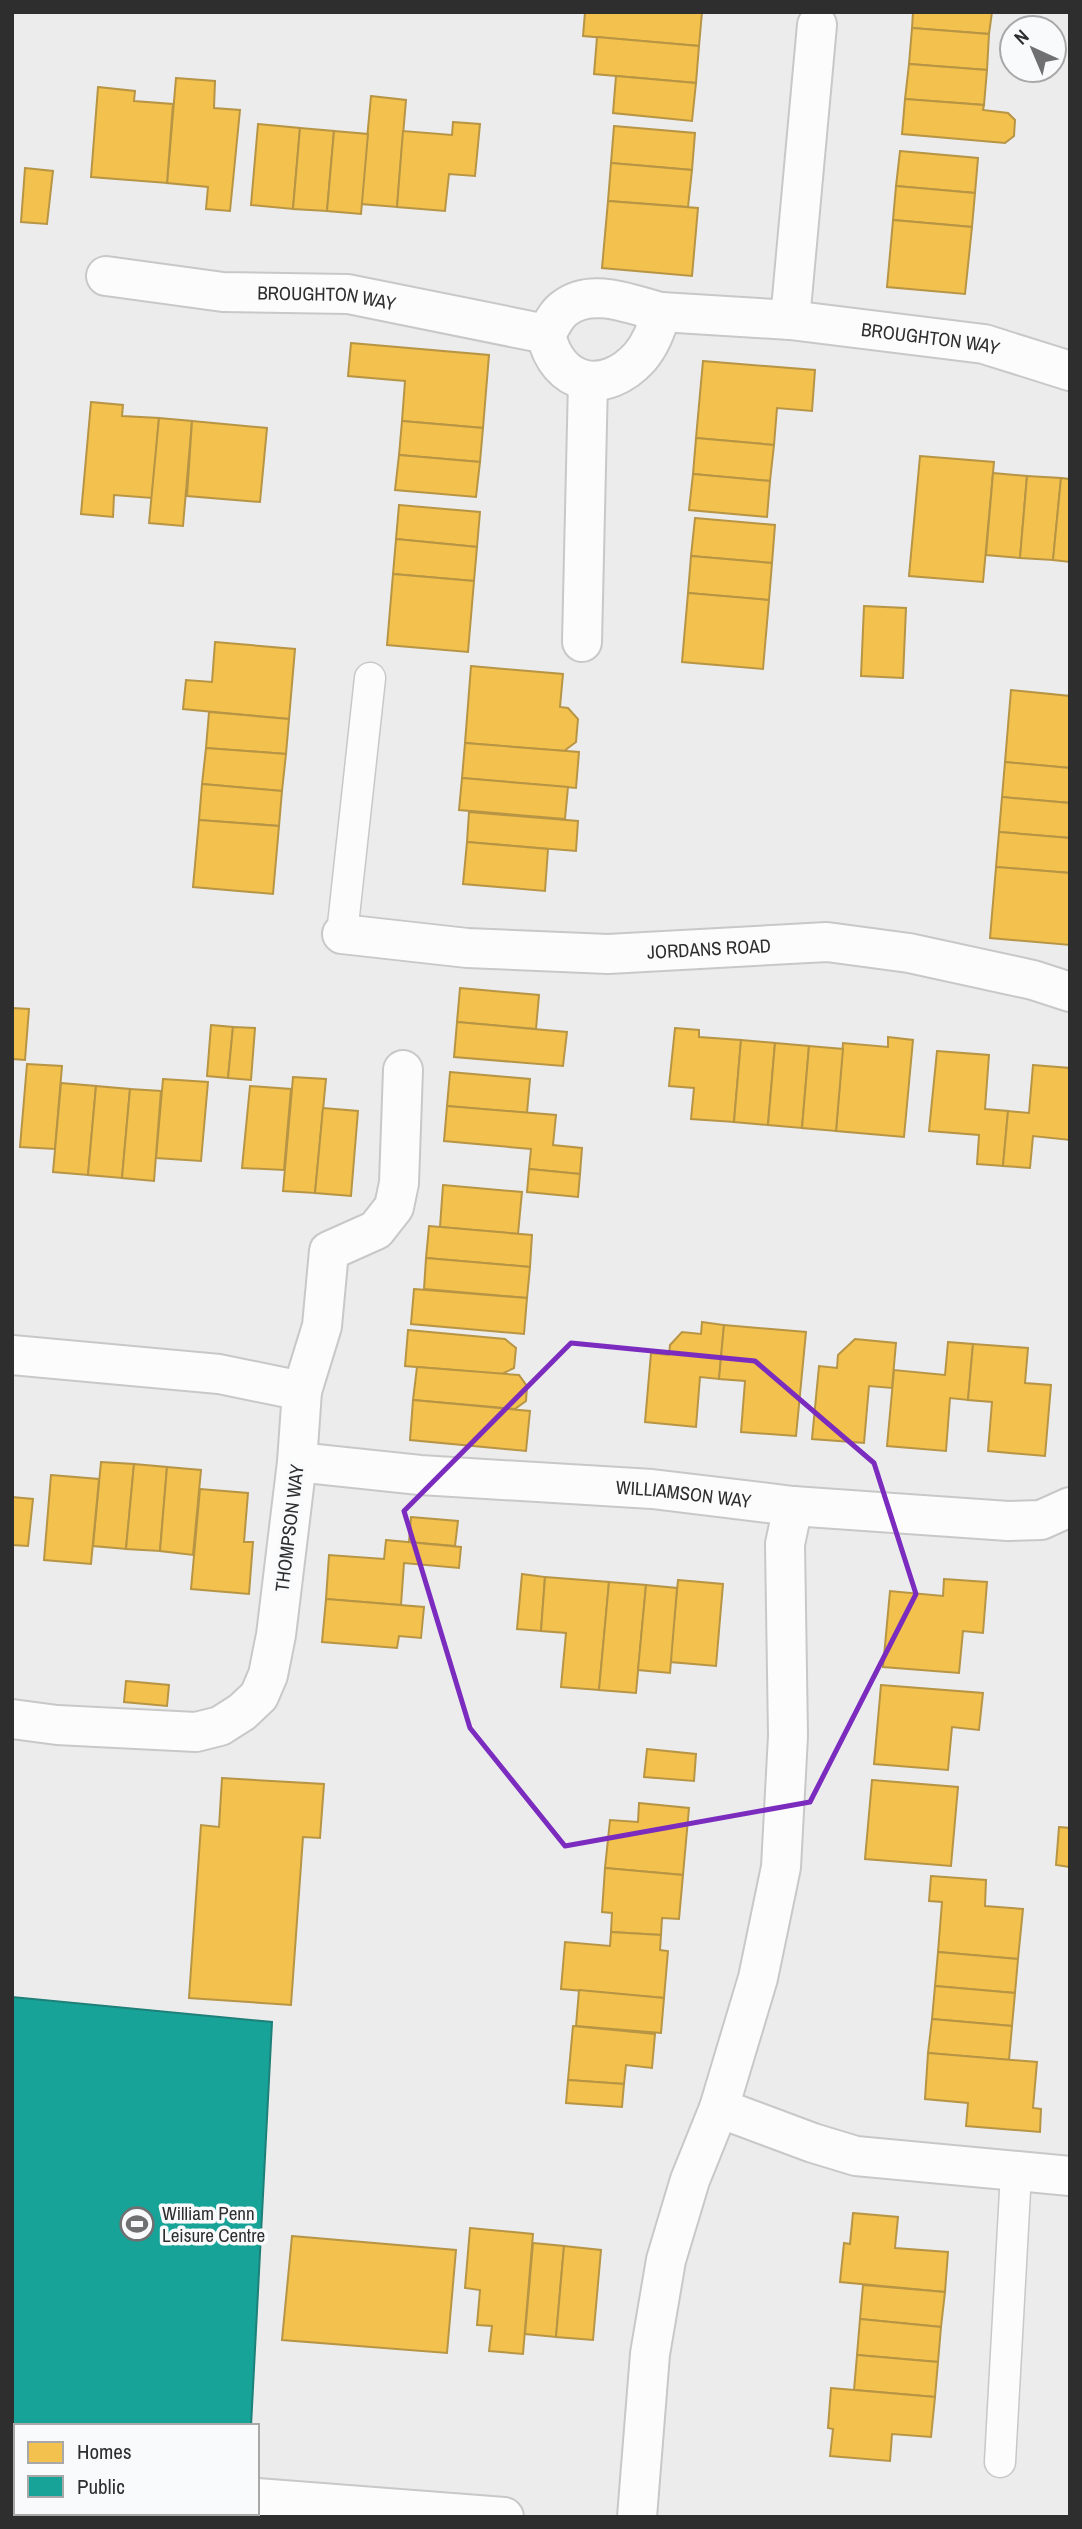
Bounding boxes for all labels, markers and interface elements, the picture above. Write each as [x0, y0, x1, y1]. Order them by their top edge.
north arrow [998, 14, 1068, 84]
text: N [1008, 24, 1034, 50]
street label: BROUGHTON WAY [257, 280, 399, 316]
street label: BROUGHTON WAY [860, 316, 1003, 361]
street label: JORDANS ROAD [646, 932, 771, 965]
street label: THOMPSON WAY [268, 1462, 310, 1593]
street label: WILLIAMSON WAY [615, 1474, 753, 1514]
place label: William Penn Leisure Centre [162, 2200, 265, 2248]
sports icon: William Penn Leisure Centre [118, 2205, 156, 2243]
legend [14, 2424, 259, 2515]
text: Homes [77, 2437, 132, 2466]
text: Public [77, 2472, 125, 2501]

